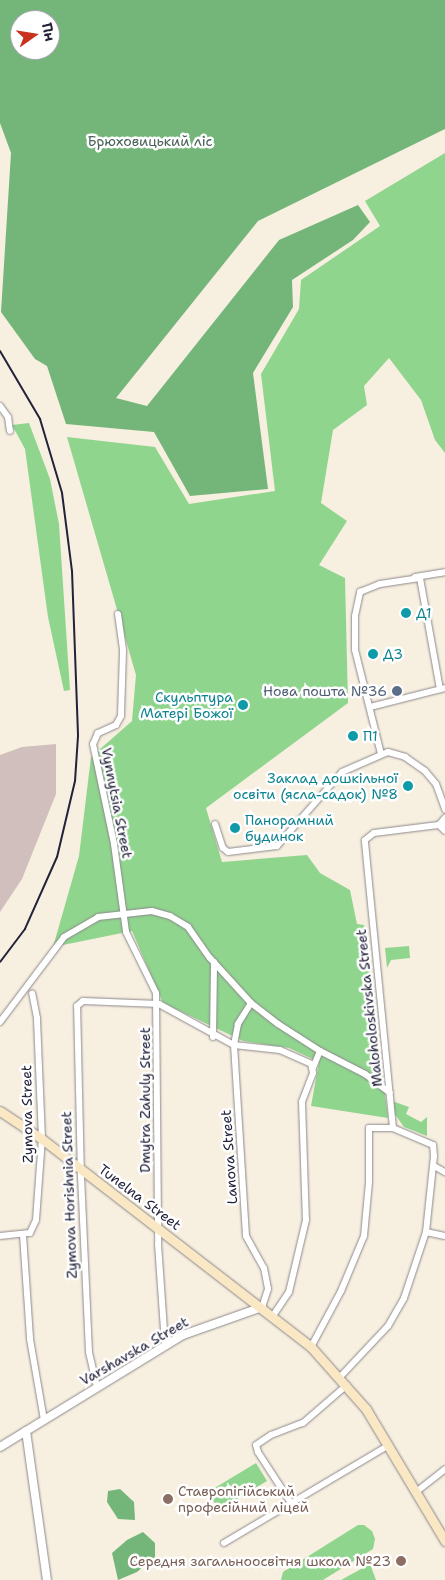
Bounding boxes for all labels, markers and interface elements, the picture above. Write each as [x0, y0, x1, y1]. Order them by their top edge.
north arrow [10, 10, 60, 60]
text: Пн [38, 21, 59, 43]
park label: Брюховицький ліс [87, 133, 213, 149]
place label: Д1 [416, 605, 432, 621]
marker: Д1 [400, 607, 412, 619]
place label: Д3 [383, 646, 403, 662]
marker: Д3 [367, 648, 379, 660]
place label: Нова пошта №36 [263, 683, 387, 699]
marker: Нова пошта №36 [391, 685, 403, 697]
place label: Скульптура Матері Божої [140, 689, 233, 722]
marker: Скульптура Матері Божої [237, 699, 249, 711]
place label: П1 [363, 728, 378, 744]
marker: П1 [347, 730, 359, 742]
street label: Vynnytsia Street [98, 746, 136, 860]
place label: Заклад дошкільної освіти (ясла-садок) №8 [233, 770, 398, 802]
marker: Заклад дошкільної освіти (ясла-садок) №8 [402, 780, 414, 792]
place label: Панорамний будинок [245, 812, 334, 844]
marker: Панорамний будинок [229, 822, 241, 834]
street label: Maloholoskivska Street [352, 928, 386, 1088]
street label: Dmytra Zahuly Street [137, 1027, 153, 1173]
street label: Zymova Street [18, 1065, 36, 1163]
street label: Lanova Street [217, 1109, 241, 1205]
street label: Zymova Horishnia Street [58, 1111, 80, 1279]
street label: Tunelna Street [96, 1161, 184, 1233]
street label: Varshavska Street [77, 1313, 191, 1389]
place label: Ставропігійський професійний ліцей [178, 1483, 309, 1515]
marker: Ставропігійський професійний ліцей [162, 1493, 174, 1505]
place label: Середня загальноосвітня школа №23 [130, 1553, 391, 1569]
marker: Середня загальноосвітня школа №23 [395, 1555, 407, 1567]

